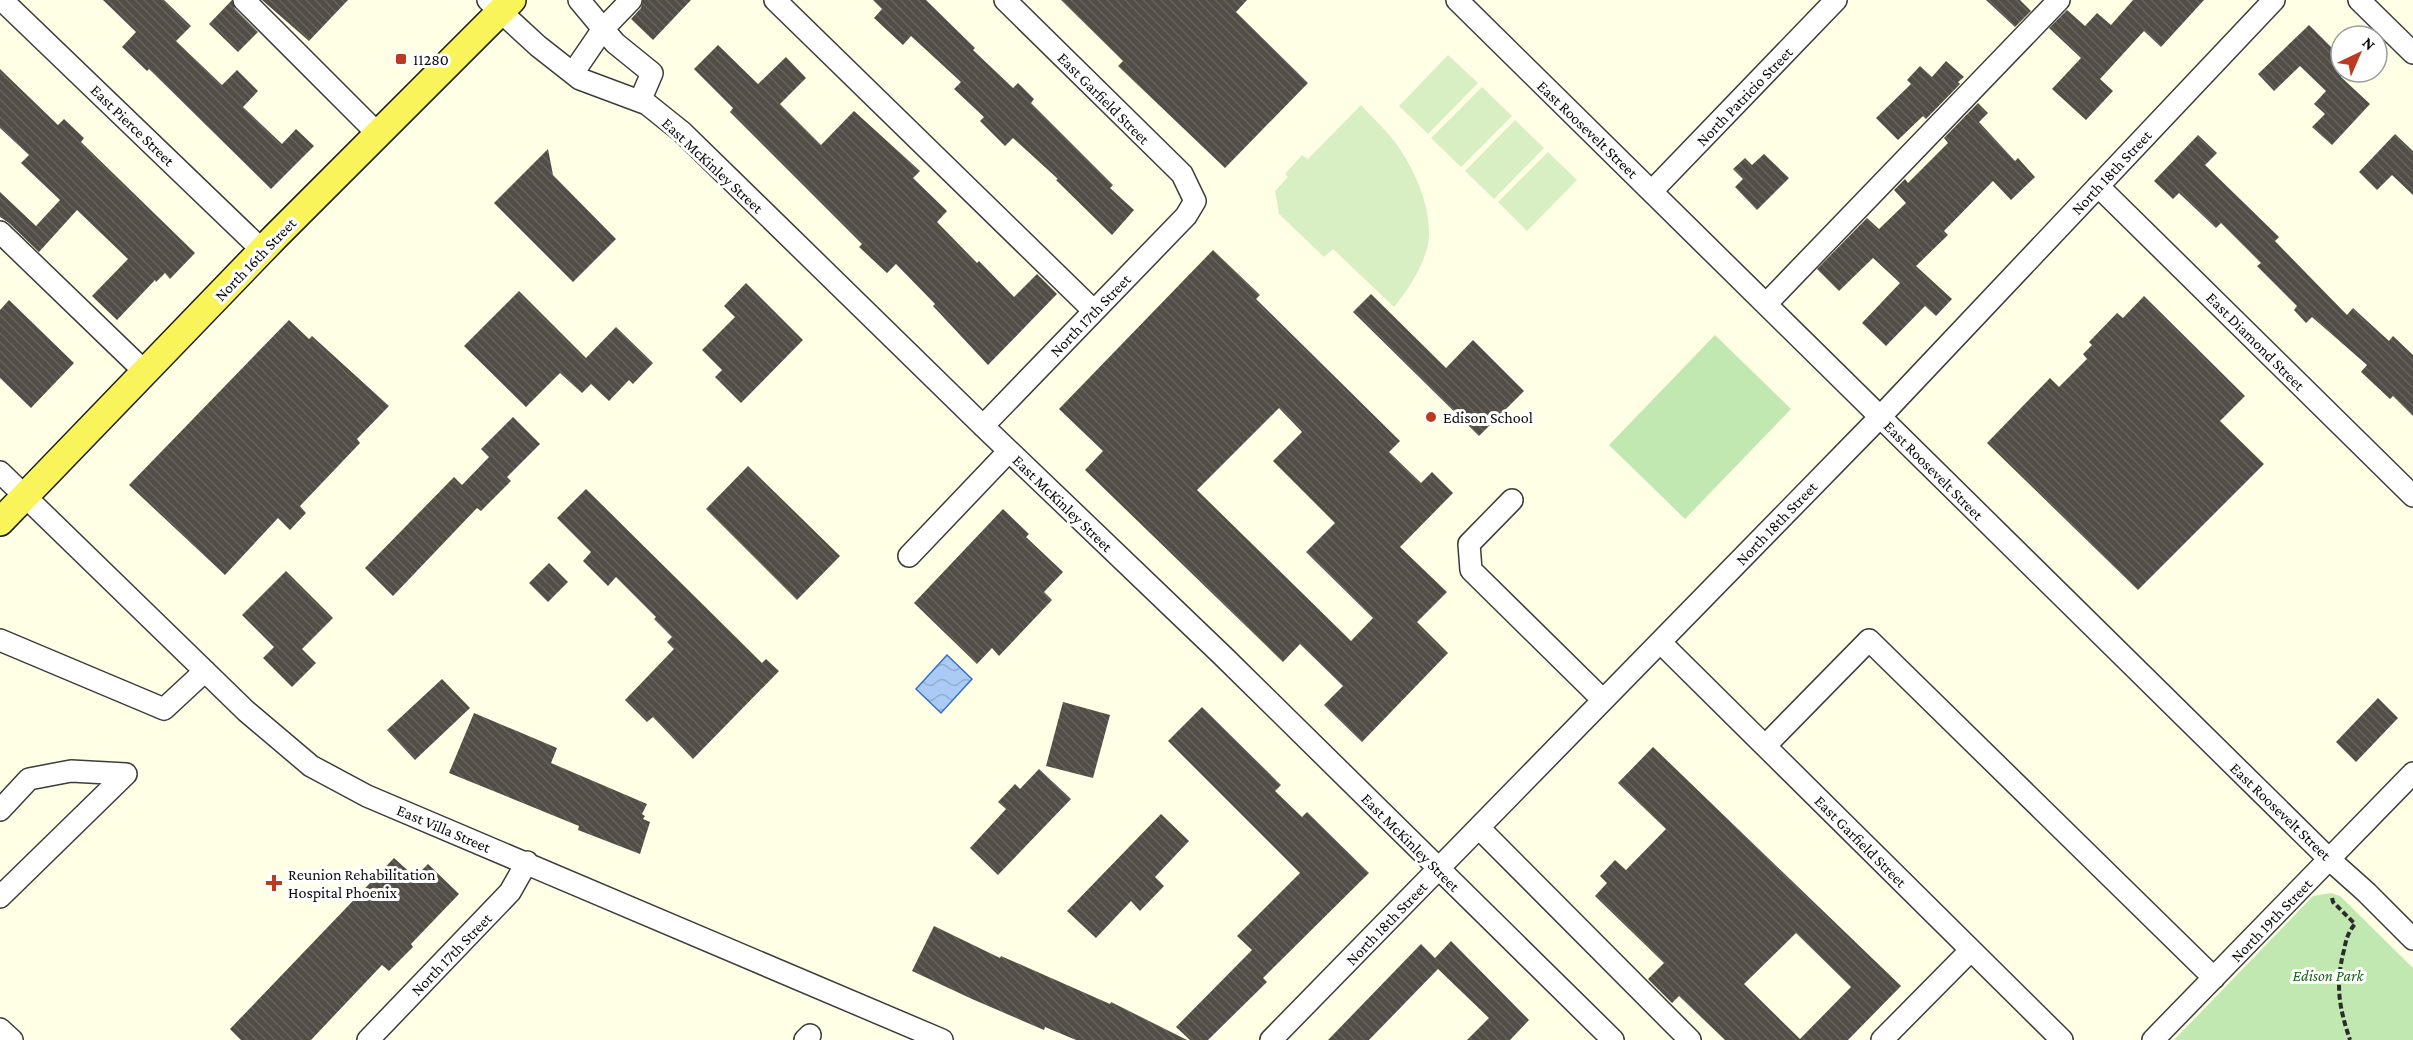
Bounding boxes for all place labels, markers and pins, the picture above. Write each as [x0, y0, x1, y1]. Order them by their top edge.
place label: 11280 [413, 51, 449, 68]
marker: 11280 [394, 52, 408, 66]
place label: Edison School [1443, 409, 1533, 426]
marker: Edison School [1424, 410, 1438, 424]
place label: Reunion Rehabilitation Hospital Phoenix [288, 866, 436, 902]
marker: Reunion Rehabilitation Hospital Phoenix [265, 874, 283, 892]

